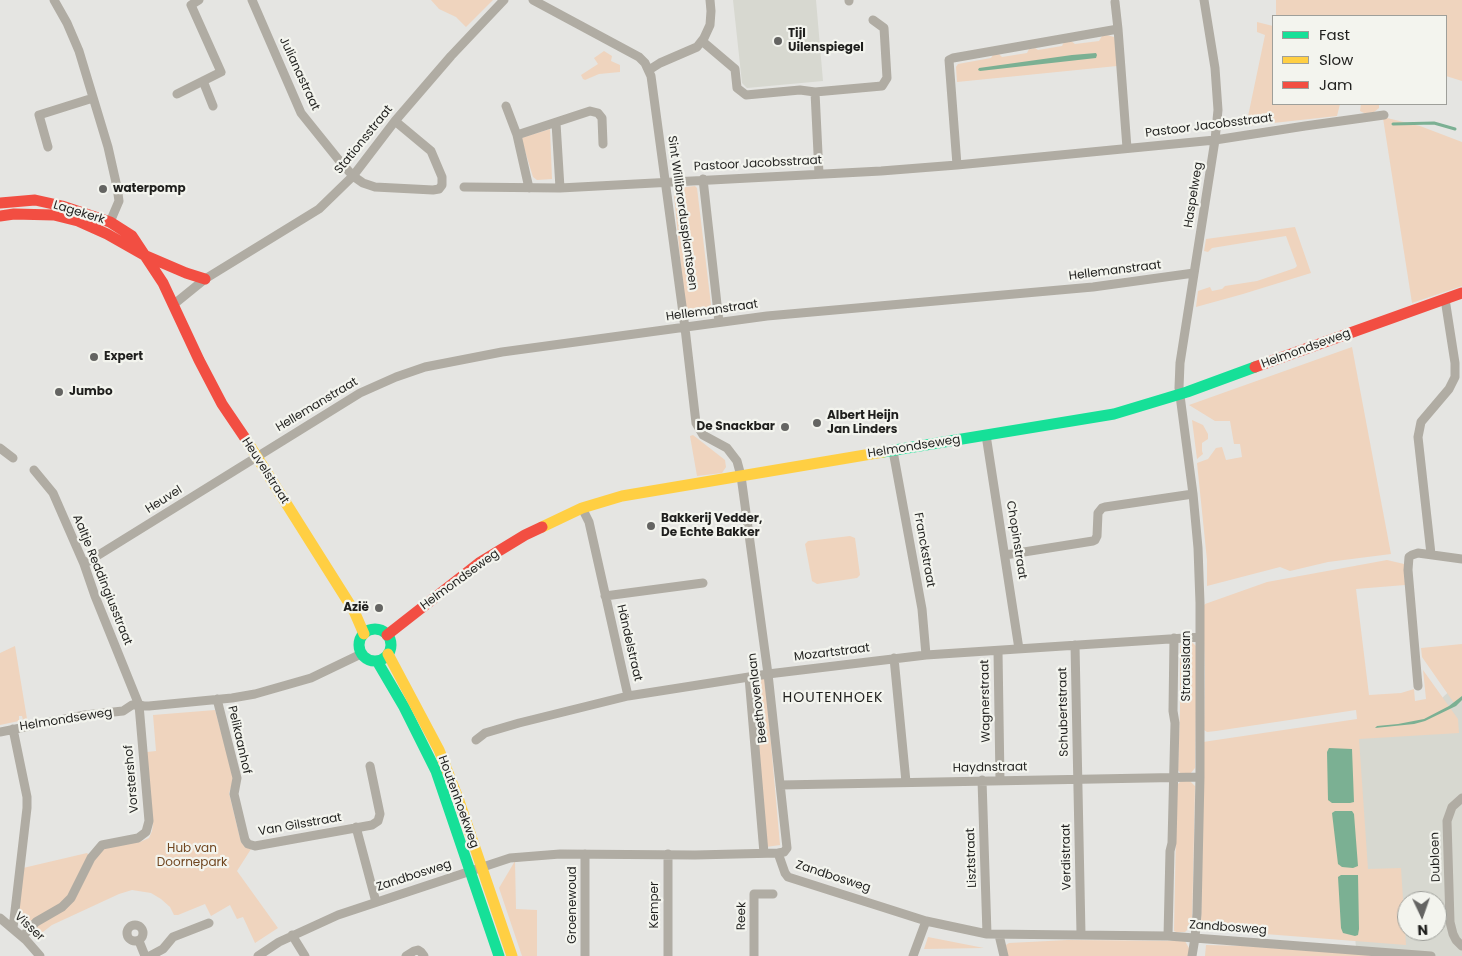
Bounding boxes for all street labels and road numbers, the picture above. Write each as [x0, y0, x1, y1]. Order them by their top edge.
street label: Julianastraat [276, 35, 322, 113]
street label: Stationsstraat [332, 103, 396, 177]
street label: Pastoor Jacobsstraat [1144, 111, 1274, 141]
street label: Sint Willibrordusplantsoen [664, 135, 700, 291]
street label: Pastoor Jacobsstraat [694, 153, 822, 175]
street label: Haspelweg [1182, 161, 1206, 229]
street label: Lagekerk [51, 198, 107, 228]
street label: Hellemanstraat [1068, 258, 1162, 284]
street label: Hellemanstraat [665, 297, 759, 325]
street label: Helmondseweg [1260, 326, 1352, 372]
street label: Hellemanstraat [273, 375, 361, 435]
street label: Helmondseweg [867, 433, 961, 461]
street label: Heuvelstraat [238, 435, 292, 507]
street label: Heuvel [143, 483, 185, 517]
street label: Chopinstraat [1003, 500, 1029, 580]
street label: Franckstraat [910, 512, 938, 588]
street label: Aaltje Reddingiusstraat [69, 513, 135, 647]
street label: Helmondseweg [418, 547, 502, 613]
street label: Händelstraat [613, 603, 645, 683]
street label: Strausslaan [1180, 630, 1194, 702]
street label: Mozartstraat [793, 641, 871, 665]
street label: Beethovenlaan [745, 652, 771, 744]
street label: Wagnerstraat [978, 659, 994, 743]
street label: Schubertstraat [1056, 667, 1072, 757]
street label: Pelikaanhof [224, 704, 254, 776]
street label: Helmondseweg [19, 706, 113, 734]
street label: Vorstershof [122, 744, 142, 814]
street label: Houtenhoekweg [435, 754, 481, 850]
street label: Haydnstraat [953, 760, 1027, 776]
street label: Van Gilsstraat [257, 811, 343, 839]
street label: Verdistraat [1059, 823, 1075, 891]
street label: Lisztstraat [964, 828, 980, 888]
street label: Dubloen [1428, 832, 1444, 882]
street label: Zandbosweg [375, 857, 453, 895]
street label: Zandbosweg [794, 858, 872, 896]
street label: Groenewoud [566, 866, 580, 944]
street label: Kemper [648, 881, 662, 929]
street label: Reek [735, 902, 749, 930]
street label: Visser [11, 910, 47, 944]
street label: Zandbosweg [1189, 918, 1267, 938]

